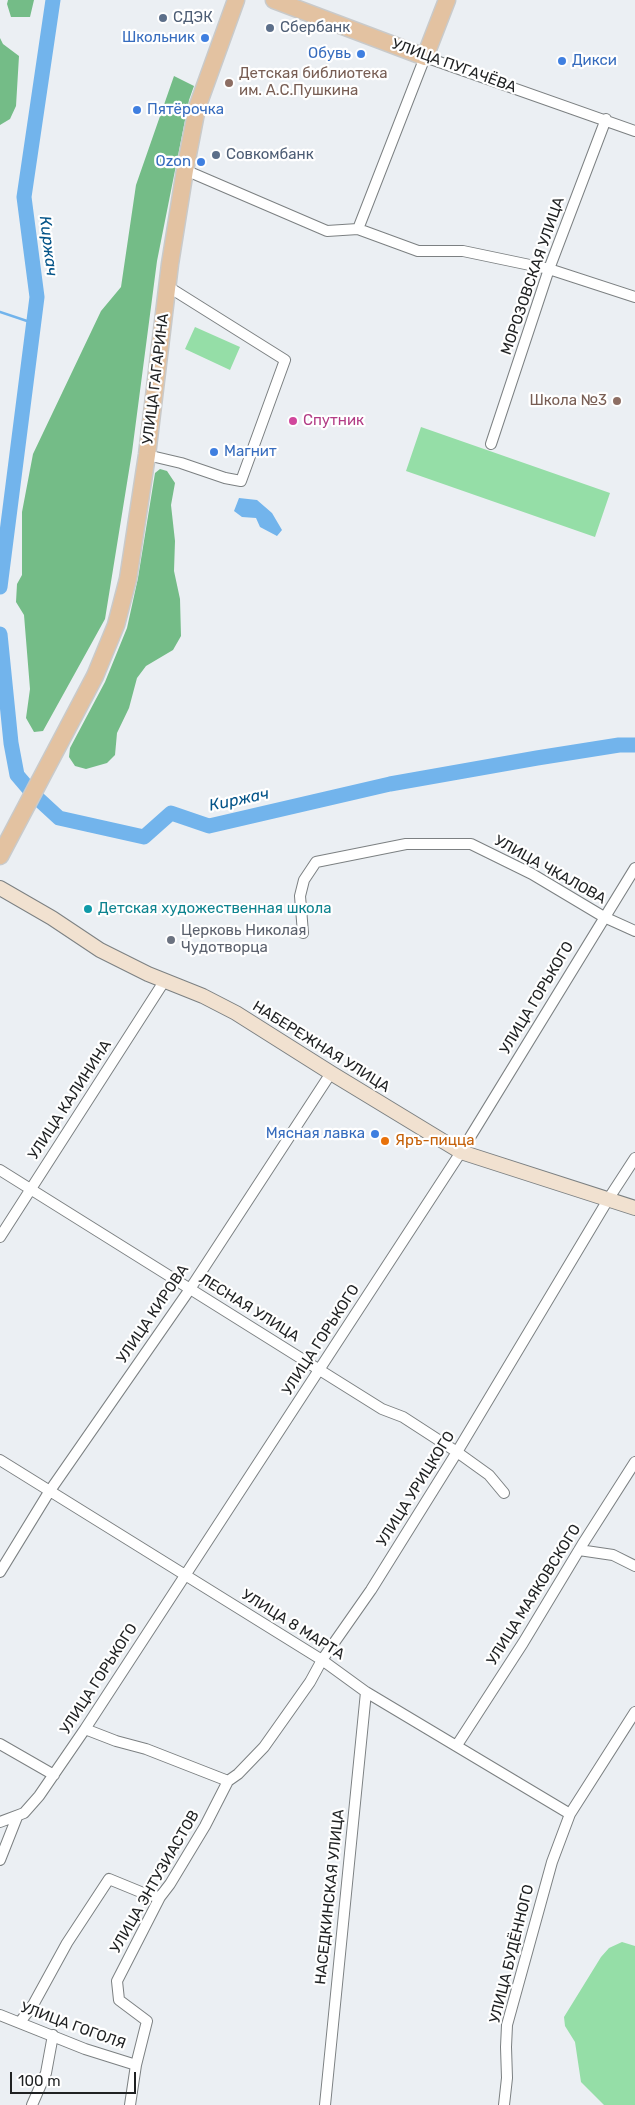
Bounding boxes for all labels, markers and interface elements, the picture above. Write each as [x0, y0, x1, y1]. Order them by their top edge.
place label: СДЭК [173, 9, 213, 27]
marker: СДЭК [157, 12, 169, 24]
place label: Сбербанк [280, 19, 350, 37]
marker: Сбербанк [264, 22, 276, 34]
place label: Школьник [122, 29, 195, 47]
marker: Школьник [199, 32, 211, 44]
street label: УЛИЦА ПУГАЧЁВА [389, 35, 519, 97]
place label: Обувь [308, 45, 351, 63]
marker: Обувь [355, 48, 367, 60]
place label: Дикси [572, 52, 617, 70]
marker: Дикси [556, 55, 568, 67]
place label: Детская библиотека им. А.С.Пушкина [239, 65, 388, 100]
marker: Детская библиотека им. А.С.Пушкина [223, 77, 235, 89]
place label: Пятёрочка [147, 101, 224, 119]
marker: Пятёрочка [131, 104, 143, 116]
place label: Совкомбанк [226, 146, 314, 164]
marker: Совкомбанк [210, 149, 222, 161]
place label: Ozon [156, 153, 191, 171]
marker: Ozon [195, 156, 207, 168]
street label: МОРОЗОВСКАЯ УЛИЦА [498, 195, 568, 357]
water label: Киржач [35, 215, 61, 277]
street label: УЛИЦА ГАГАРИНА [139, 312, 173, 446]
place label: Школа №3 [529, 392, 607, 410]
marker: Школа №3 [611, 395, 623, 407]
place label: Спутник [303, 412, 364, 430]
marker: Спутник [287, 415, 299, 427]
place label: Магнит [224, 443, 277, 461]
marker: Магнит [208, 446, 220, 458]
water label: Киржач [207, 784, 271, 816]
street label: УЛИЦА ЧКАЛОВА [491, 832, 609, 908]
place label: Детская художественная школа [98, 900, 332, 918]
marker: Детская художественная школа [82, 903, 94, 915]
place label: Церковь Николая Чудотворца [181, 922, 306, 957]
marker: Церковь Николая Чудотворца [165, 934, 177, 946]
street label: УЛИЦА ГОРЬКОГО [496, 938, 578, 1058]
street label: НАБЕРЕЖНАЯ УЛИЦА [249, 997, 393, 1097]
street label: УЛИЦА КАЛИНИНА [25, 1037, 115, 1163]
place label: Мясная лавка [266, 1125, 365, 1143]
marker: Мясная лавка [369, 1128, 381, 1140]
place label: Яръ-пицца [395, 1132, 475, 1150]
marker: Яръ-пицца [379, 1135, 391, 1147]
street label: УЛИЦА КИРОВА [113, 1261, 193, 1367]
street label: ЛЕСНАЯ УЛИЦА [195, 1270, 303, 1346]
street label: УЛИЦА ГОРЬКОГО [279, 1281, 363, 1399]
street label: УЛИЦА УРИЦКОГО [373, 1428, 459, 1550]
street label: УЛИЦА МАЯКОВСКОГО [483, 1521, 585, 1669]
street label: УЛИЦА 8 МАРТА [238, 1586, 348, 1664]
street label: УЛИЦА ГОРЬКОГО [57, 1620, 141, 1738]
street label: УЛИЦА ЭНТУЗИАСТОВ [107, 1807, 203, 1957]
street label: НАСЕДКИНСКАЯ УЛИЦА [312, 1808, 348, 1986]
street label: УЛИЦА БУДЁННОГО [486, 1883, 538, 2025]
street label: УЛИЦА ГОГОЛЯ [18, 1999, 128, 2053]
scale bar [12, 2062, 139, 2094]
text: 100 m [18, 2072, 60, 2090]

